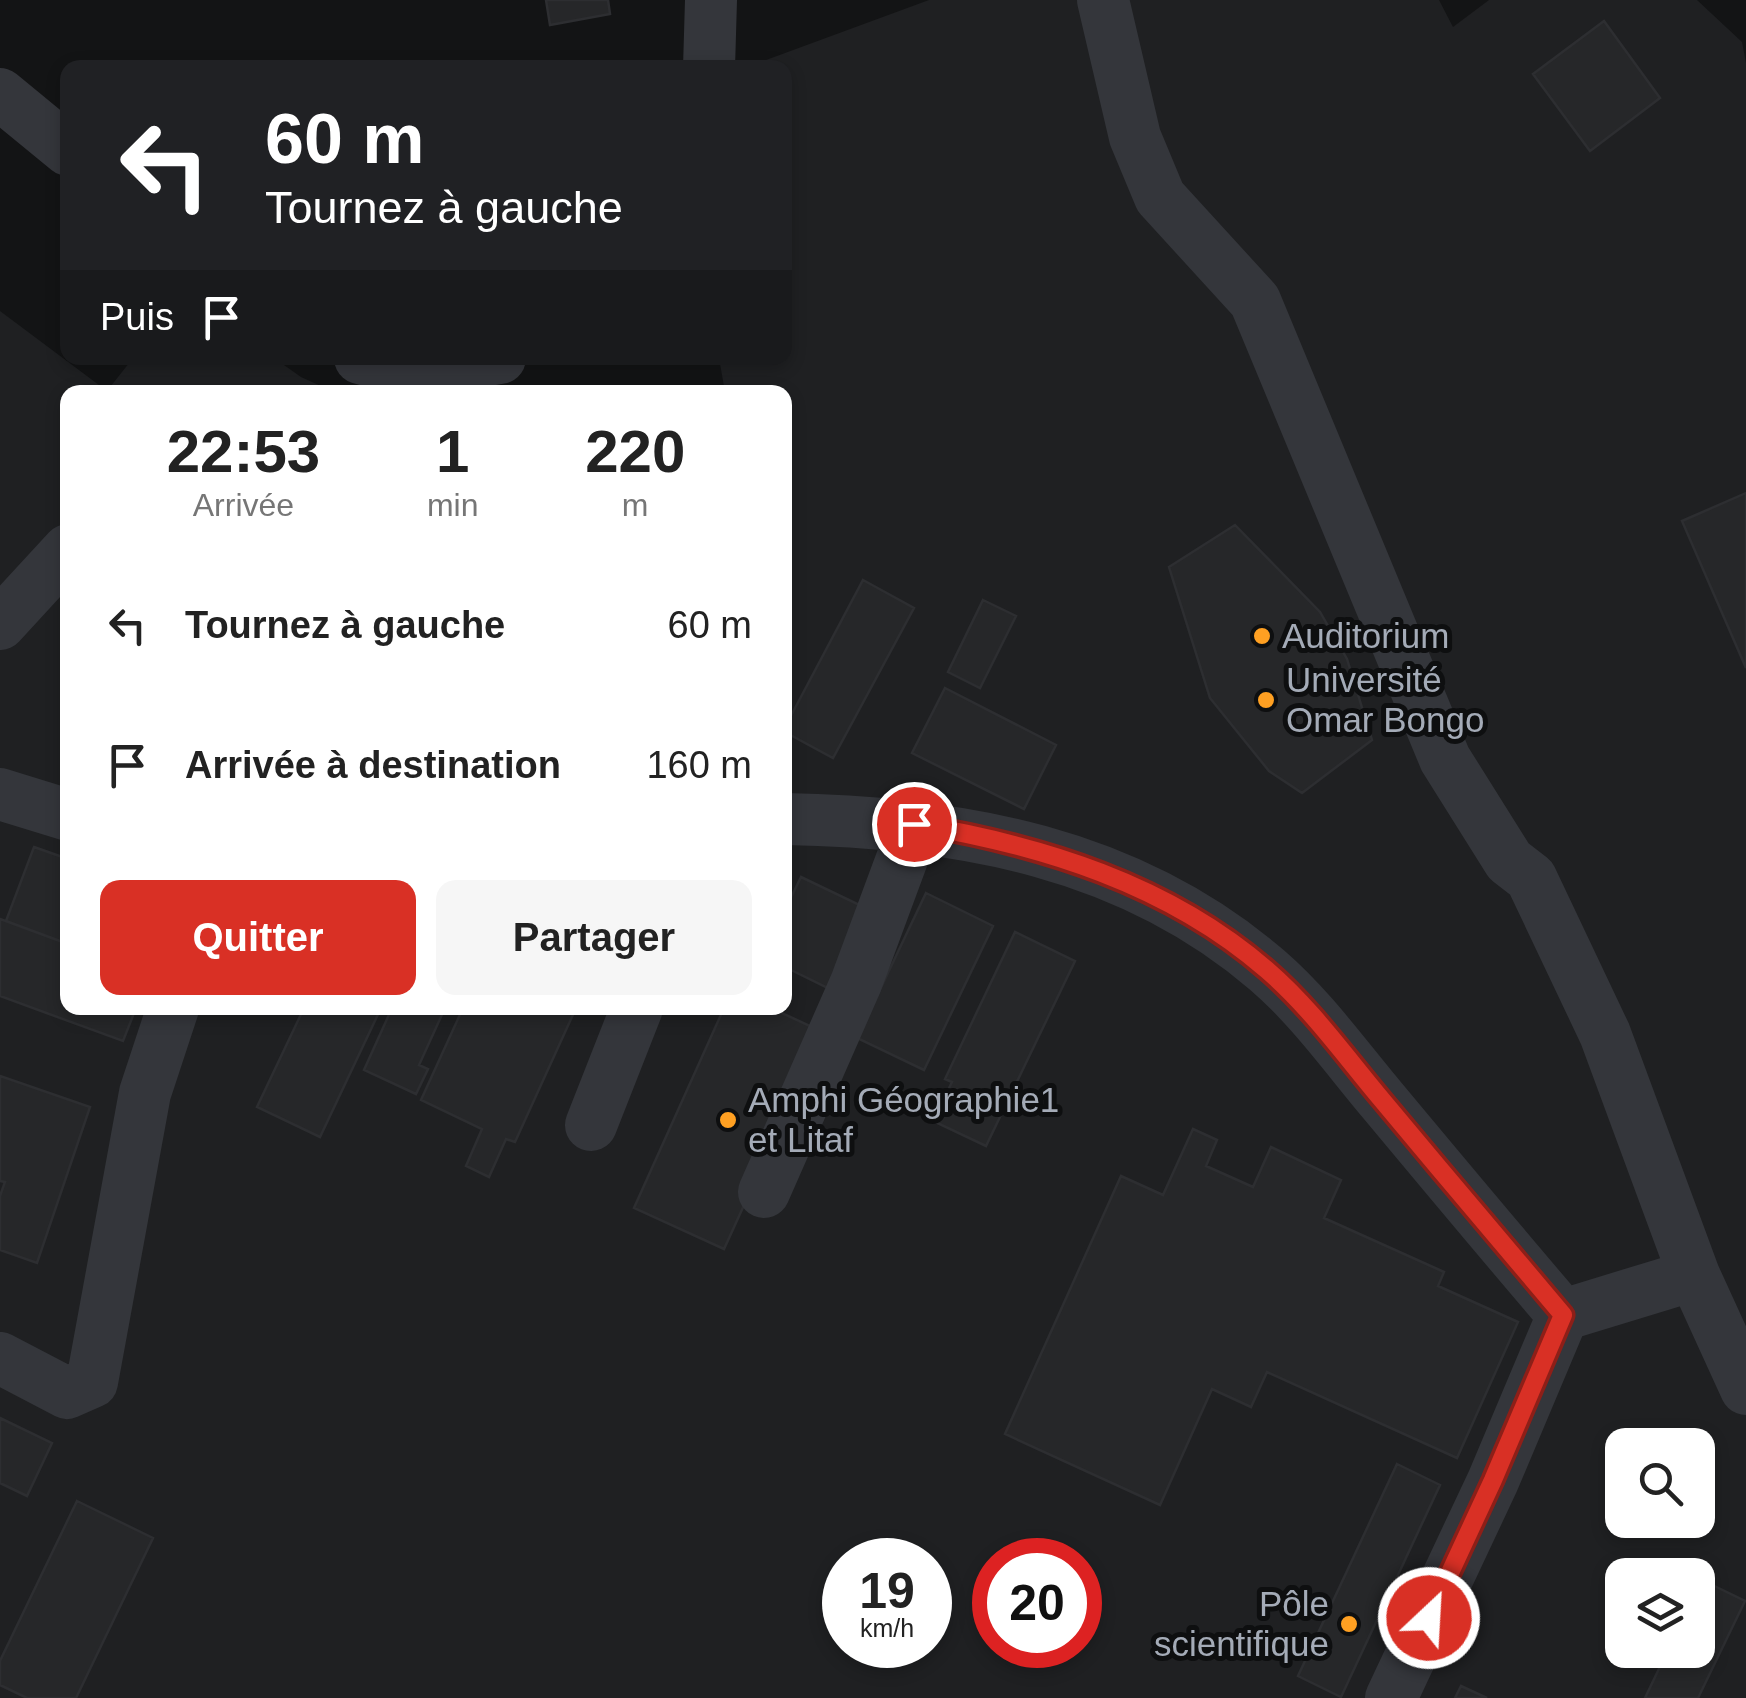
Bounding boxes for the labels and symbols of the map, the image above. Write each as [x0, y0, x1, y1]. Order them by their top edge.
place label: Auditorium [1282, 616, 1449, 655]
marker: Auditorium [1251, 625, 1273, 647]
place label: Université Omar Bongo [1286, 660, 1484, 739]
marker: Université Omar Bongo [1255, 689, 1277, 711]
pin [872, 782, 957, 867]
place label: Amphi Géographie1 et Litaf [748, 1080, 1059, 1159]
marker: Amphi Géographie1 et Litaf [717, 1109, 739, 1131]
speed limit sign: 20 [972, 1538, 1102, 1668]
position arrow [1377, 1566, 1481, 1670]
place label: Pôle scientifique [1154, 1584, 1329, 1663]
marker: Pôle scientifique [1338, 1613, 1360, 1635]

